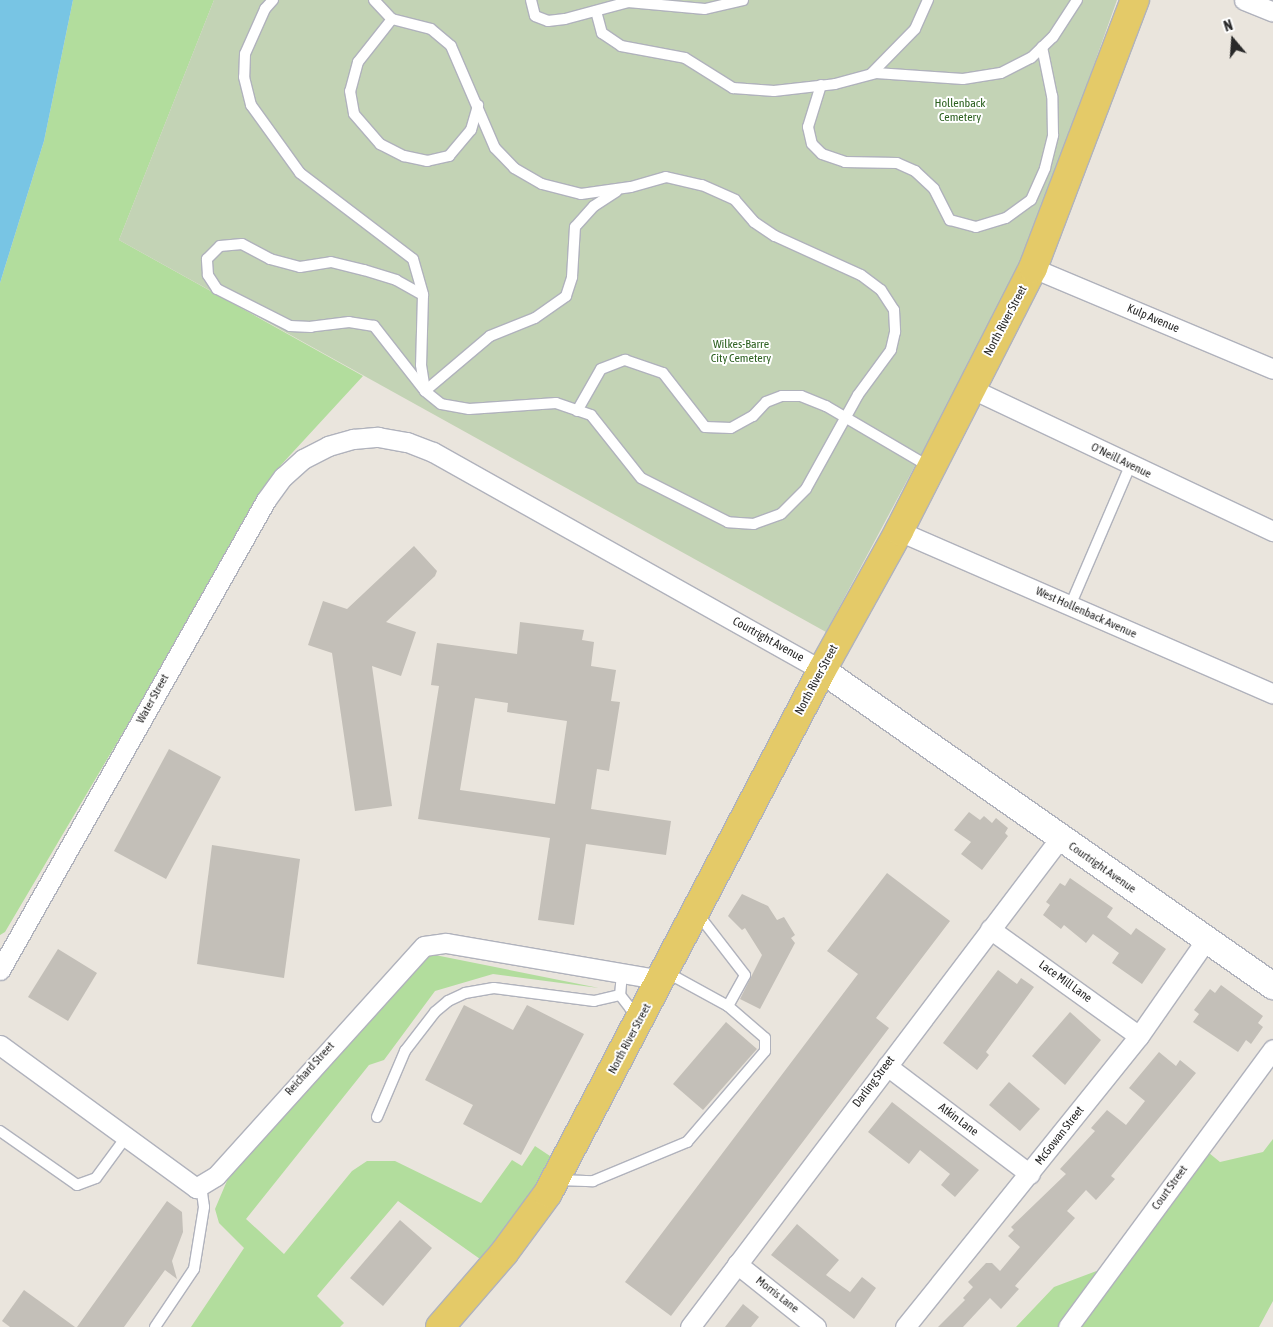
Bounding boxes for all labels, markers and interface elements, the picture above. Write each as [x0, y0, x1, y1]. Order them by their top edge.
north arrow [1208, 15, 1258, 65]
text: N [1222, 17, 1235, 35]
park label: Hollenback Cemetery [934, 97, 986, 125]
street label: North River Street [981, 283, 1031, 359]
street label: Kulp Avenue [1125, 302, 1181, 336]
park label: Wilkes-Barre City Cemetery [711, 338, 771, 366]
street label: O'Neill Avenue [1088, 440, 1154, 482]
street label: West Hollenback Avenue [1033, 584, 1139, 642]
street label: Courtright Avenue [730, 614, 806, 666]
street label: North River Street [792, 642, 842, 718]
street label: Water Street [134, 672, 172, 726]
street label: Courtright Avenue [1065, 839, 1139, 897]
street label: Lace Mill Lane [1036, 958, 1094, 1006]
street label: North River Street [605, 1001, 655, 1077]
street label: Reichard Street [282, 1039, 338, 1099]
street label: Darling Street [850, 1053, 898, 1111]
street label: Atkin Lane [935, 1100, 981, 1140]
street label: McGowan Street [1033, 1104, 1087, 1168]
street label: Court Street [1149, 1163, 1191, 1213]
street label: Morris Lane [753, 1274, 801, 1316]

